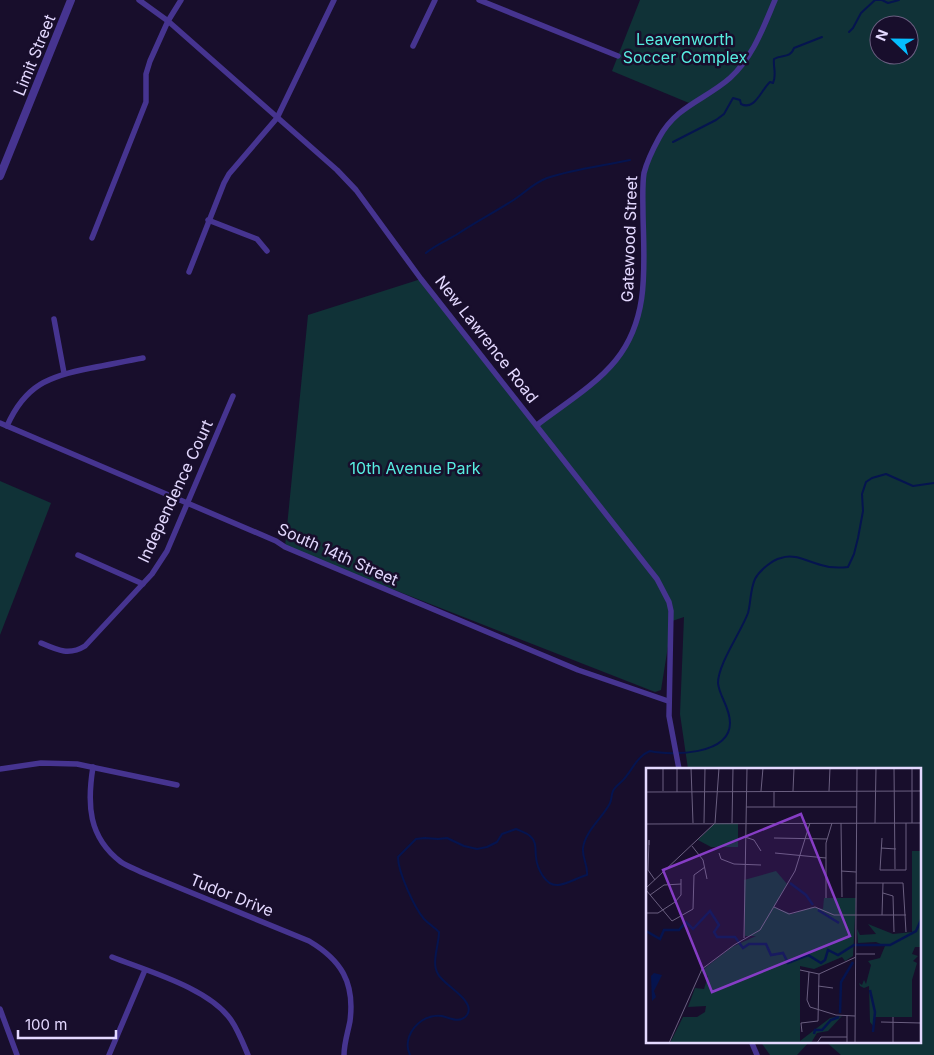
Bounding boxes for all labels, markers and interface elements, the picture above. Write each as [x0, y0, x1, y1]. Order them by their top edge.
street label: Limit Street [9, 12, 59, 98]
north arrow [869, 15, 919, 65]
text: N [872, 27, 891, 43]
park label: Leavenworth Soccer Complex [623, 29, 748, 67]
street label: Gatewood Street [617, 175, 641, 303]
street label: New Lawrence Road [431, 271, 543, 407]
street label: Independence Court [133, 416, 217, 566]
park label: 10th Avenue Park [350, 458, 481, 478]
street label: South 14th Street [275, 518, 401, 590]
inset map [646, 768, 922, 1042]
street label: Tudor Drive [187, 869, 277, 921]
scale bar [18, 1008, 115, 1040]
text: 100 m [25, 1015, 67, 1034]

